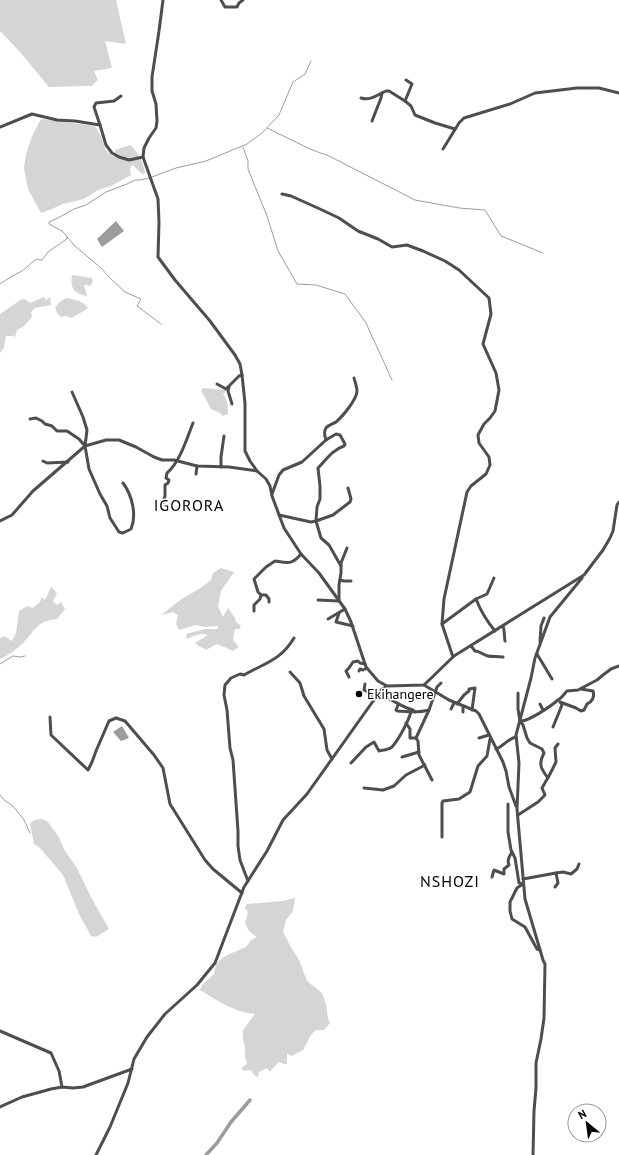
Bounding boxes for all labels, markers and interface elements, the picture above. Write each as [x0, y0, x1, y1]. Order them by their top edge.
district label: IGORORA [154, 495, 224, 515]
place label: Ekihangere [367, 685, 434, 703]
marker: Ekihangere [354, 689, 364, 699]
district label: NSHOZI [420, 871, 480, 891]
north arrow [567, 1103, 607, 1143]
text: N [576, 1106, 589, 1122]

